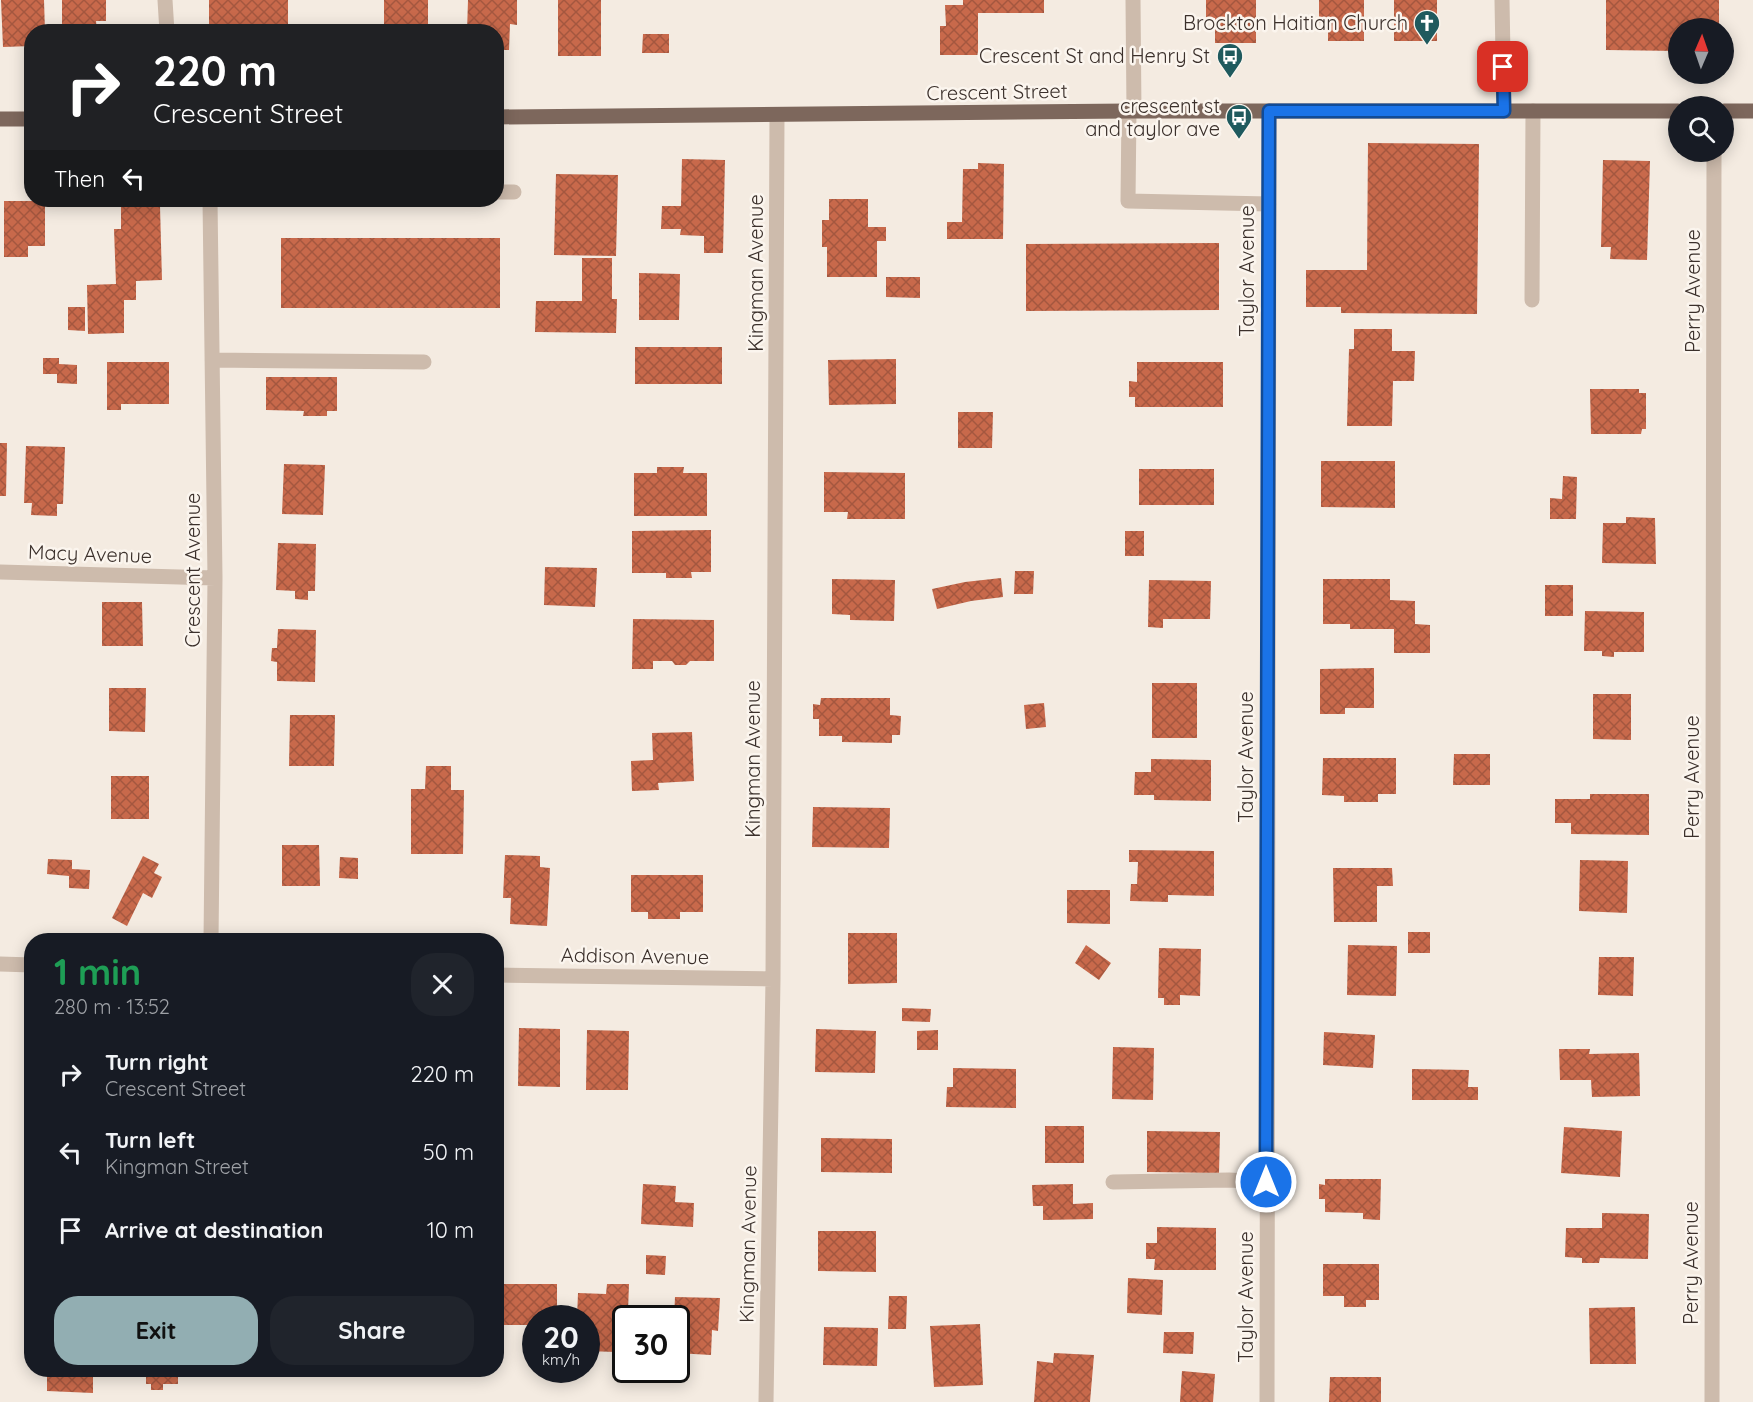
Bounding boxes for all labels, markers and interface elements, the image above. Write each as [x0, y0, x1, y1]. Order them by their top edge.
church icon: Brockton Haitian Church [1412, 8, 1442, 46]
place label: Brockton Haitian Church [1183, 10, 1408, 35]
north arrow [1668, 18, 1734, 84]
map controls [1668, 18, 1734, 162]
bus stop icon: Crescent St and Henry St [1215, 41, 1245, 79]
pin [1477, 41, 1528, 92]
place label: Crescent St and Henry St [979, 43, 1210, 68]
text: 220 m [153, 44, 277, 97]
icon: right [54, 48, 132, 126]
icon: arrive [1486, 50, 1519, 83]
street label: Crescent Street [926, 78, 1068, 105]
place label: crescent st and taylor ave [1085, 93, 1220, 141]
text: Crescent Street [153, 96, 344, 130]
button: search [1668, 96, 1734, 162]
bus stop icon: crescent st and taylor ave [1224, 102, 1254, 140]
icon: left [117, 162, 150, 195]
text: Then [54, 165, 105, 193]
street label: Kingman Avenue [743, 194, 768, 352]
street label: Taylor Avenue [1234, 205, 1259, 337]
street label: Perry Avenue [1680, 229, 1705, 353]
street label: Crescent Avenue [180, 493, 205, 647]
street label: Macy Avenue [27, 539, 153, 568]
street label: Kingman Avenue [740, 680, 765, 838]
street label: Taylor Avenue [1233, 691, 1258, 823]
street label: Perry Avenue [1679, 715, 1704, 839]
street label: Addison Avenue [561, 942, 709, 969]
text: 1 min [54, 949, 141, 994]
button: close [411, 953, 474, 1016]
text: 280 m · 13:52 [54, 994, 170, 1019]
text: Turn right [105, 1048, 209, 1076]
icon: right [54, 1058, 87, 1091]
text: 220 m [410, 1060, 474, 1088]
text: Crescent Street [105, 1076, 246, 1101]
text: Turn left [105, 1126, 195, 1154]
icon: left [54, 1136, 87, 1169]
text: 50 m [423, 1138, 474, 1166]
position arrow [1234, 1150, 1298, 1214]
text: Kingman Street [105, 1154, 249, 1179]
street label: Kingman Avenue [734, 1165, 761, 1323]
street label: Perry Avenue [1678, 1201, 1703, 1325]
icon: arrive [54, 1214, 87, 1247]
text: Arrive at destination [105, 1216, 323, 1244]
text: 10 m [427, 1216, 474, 1244]
street label: Taylor Avenue [1233, 1231, 1258, 1363]
button: Exit [54, 1296, 258, 1365]
button: Share [270, 1296, 474, 1365]
speed limit sign: 30 [612, 1305, 690, 1383]
text: 20 [543, 1318, 579, 1356]
text: km/h [542, 1350, 580, 1369]

